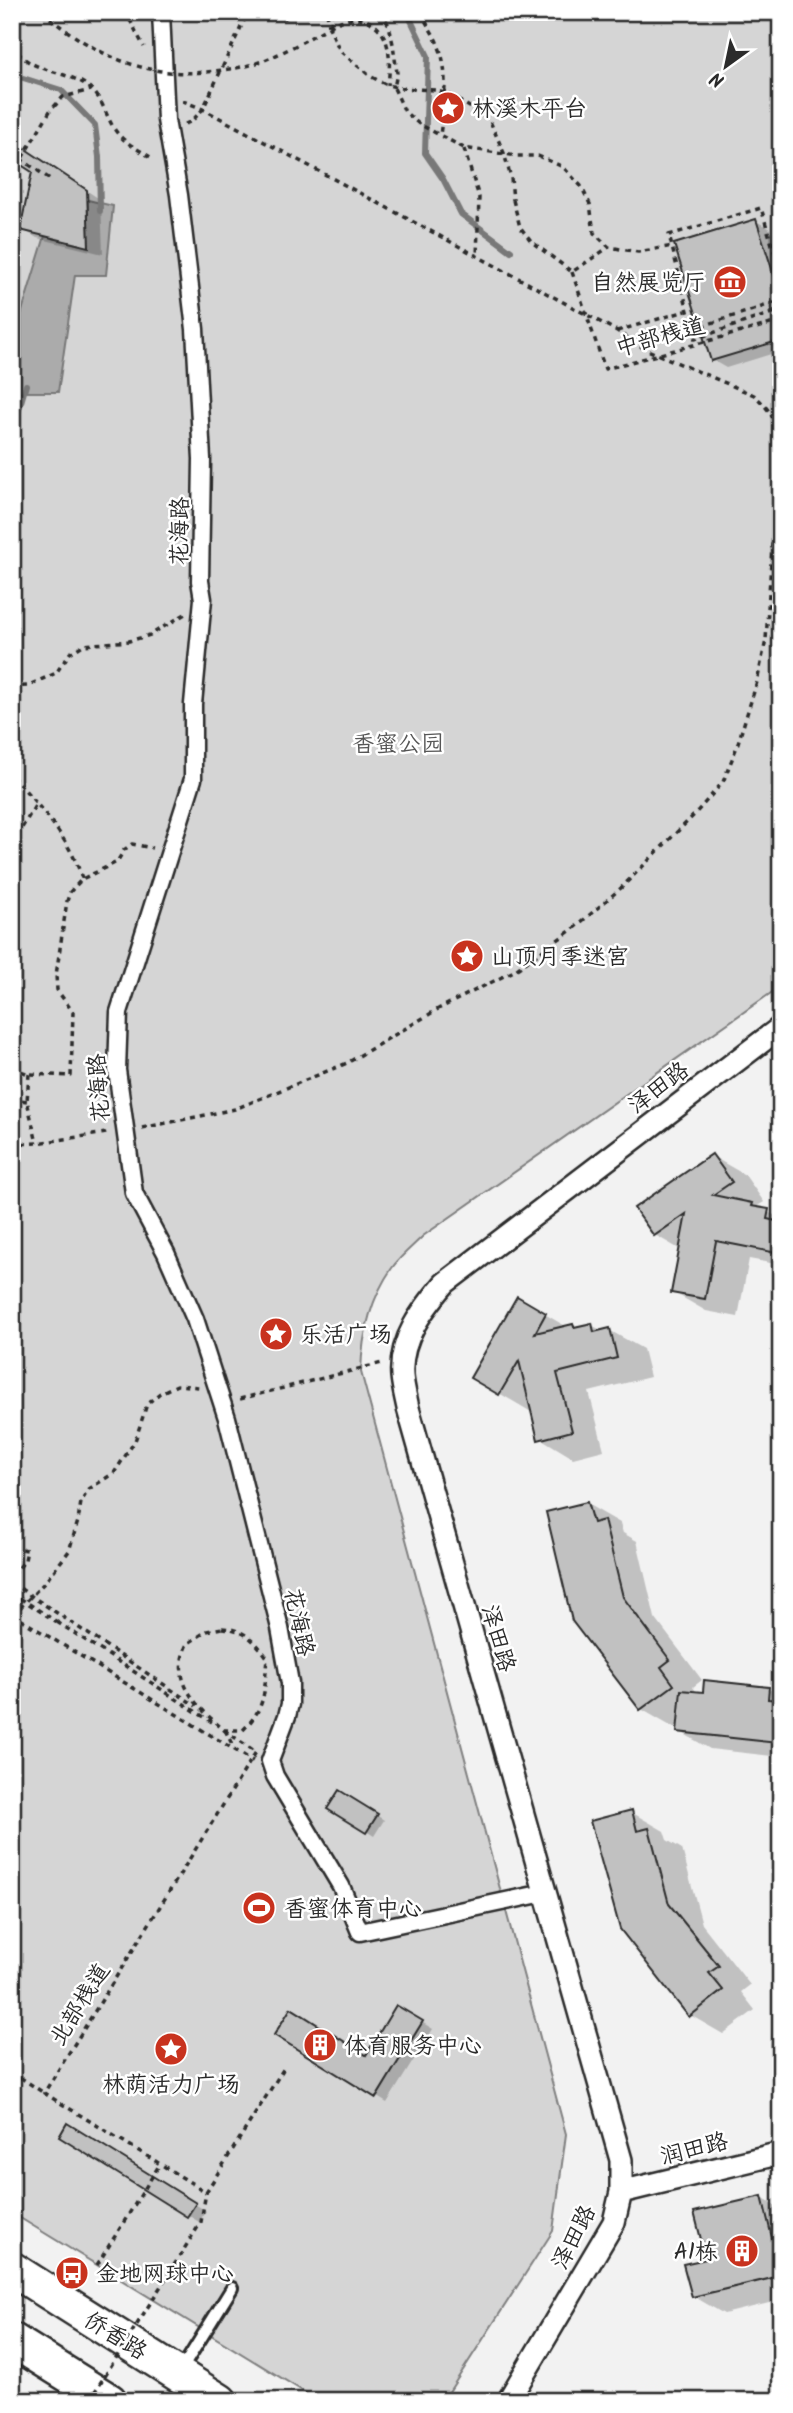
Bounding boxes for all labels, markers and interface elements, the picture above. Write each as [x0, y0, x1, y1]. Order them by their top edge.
north arrow [692, 32, 762, 102]
text: N [705, 63, 731, 94]
place icon: 林溪木平台 [429, 89, 467, 127]
place label: 林溪木平台 [472, 92, 587, 128]
museum icon: 自然展览厅 [711, 263, 749, 301]
place label: 自然展览厅 [591, 266, 706, 302]
street label: 中部栈道 [611, 309, 710, 367]
street label: 花海路 [162, 496, 200, 566]
park label: 香蜜公园 [352, 727, 444, 763]
place icon: 山顶月季迷宫 [448, 937, 486, 975]
place label: 山顶月季迷宫 [491, 940, 629, 976]
street label: 花海路 [80, 1052, 120, 1124]
street label: 泽田路 [621, 1053, 698, 1124]
place icon: 乐活广场 [257, 1315, 295, 1353]
place label: 乐活广场 [300, 1318, 392, 1354]
street label: 花海路 [273, 1585, 323, 1660]
street label: 泽田路 [470, 1600, 524, 1677]
sports icon: 香蜜体育中心 [240, 1889, 278, 1927]
place label: 香蜜体育中心 [284, 1892, 422, 1928]
street label: 北部栈道 [41, 1957, 120, 2054]
building icon: 体育服务中心 [301, 2026, 339, 2064]
place label: 体育服务中心 [344, 2029, 482, 2065]
place icon: 林荫活力广场 [152, 2030, 190, 2068]
place label: 林荫活力广场 [102, 2068, 240, 2104]
street label: 润田路 [657, 2124, 732, 2176]
street label: 泽田路 [543, 2199, 606, 2277]
building icon: A1栋 [723, 2232, 761, 2270]
place label: A1栋 [674, 2235, 718, 2271]
bus stop icon: 金地网球中心 [53, 2254, 91, 2292]
place label: 金地网球中心 [96, 2257, 234, 2293]
street label: 侨香路 [76, 2303, 154, 2370]

